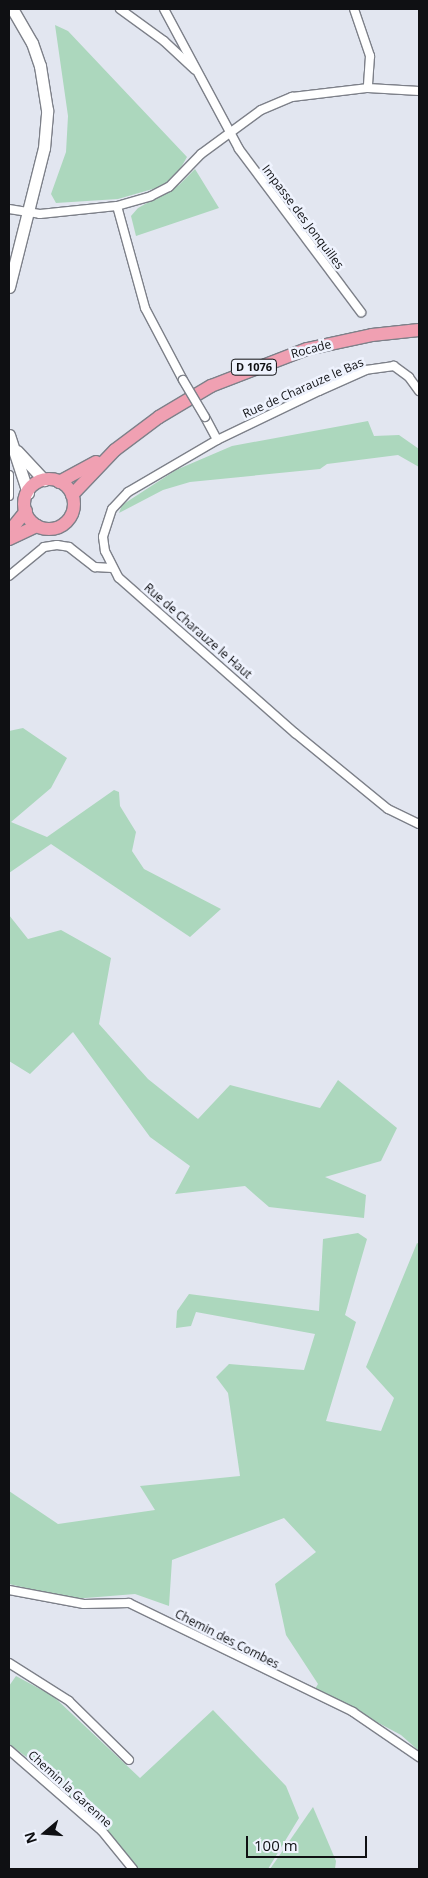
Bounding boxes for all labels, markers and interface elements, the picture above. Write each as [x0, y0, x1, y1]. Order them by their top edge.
street label: Impasse des Jonquilles [259, 162, 347, 272]
street label: Rocade [289, 337, 333, 361]
street label: Rue de Charauze le Bas [240, 355, 366, 421]
road number: D 1076 [230, 358, 278, 376]
street label: Rue de Charauze le Haut [141, 580, 255, 682]
street label: Chemin des Combes [173, 1607, 281, 1671]
street label: Chemin la Garenne [25, 1748, 115, 1830]
north arrow [20, 1808, 70, 1858]
scale bar [248, 1826, 369, 1858]
text: N [19, 1829, 41, 1846]
text: 100 m [254, 1835, 298, 1855]

